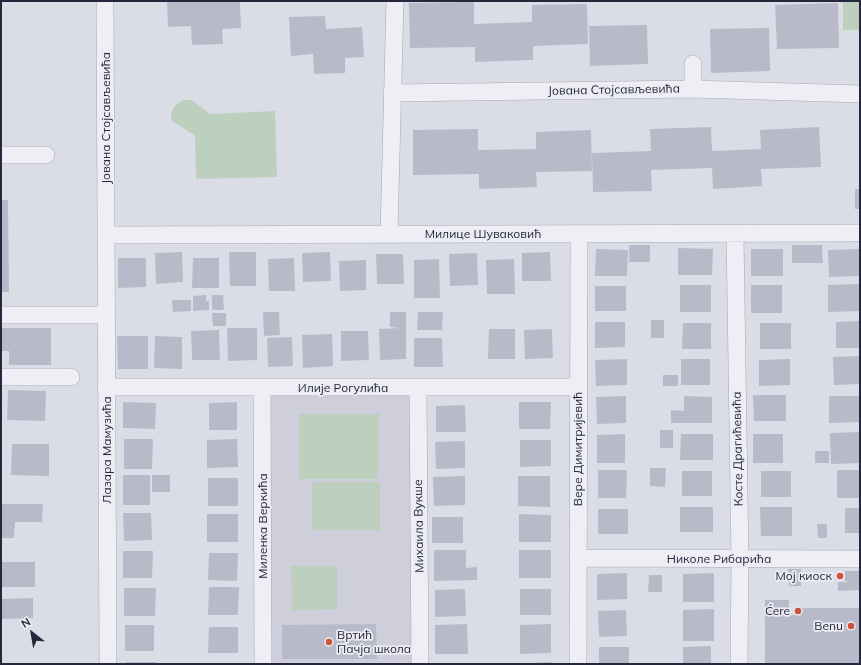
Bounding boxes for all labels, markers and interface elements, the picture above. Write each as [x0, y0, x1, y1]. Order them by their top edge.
street label: Јована Стојсављевића [99, 52, 113, 184]
street label: Јована Стојсављевића [548, 82, 680, 98]
street label: Милице Шуваковић [425, 227, 541, 241]
street label: Илије Рогулића [298, 381, 388, 395]
street label: Косте Драгићевића [730, 391, 746, 507]
street label: Вере Димитријевић [571, 392, 585, 506]
street label: Лазара Мамузића [100, 396, 114, 504]
street label: Миленка Веркића [256, 473, 270, 579]
street label: Михаила Вукше [411, 479, 427, 573]
street label: Николе Рибарића [667, 552, 771, 566]
place label: Мој киоск [776, 569, 832, 583]
marker: Мој киоск [835, 571, 845, 581]
place label: Ćere [765, 604, 790, 618]
marker: Ćere [793, 606, 803, 616]
north arrow [12, 613, 52, 653]
text: N [19, 615, 33, 631]
place label: Benu [814, 619, 843, 633]
marker: Benu [846, 621, 856, 631]
place label: Вртић Пачја школа [337, 628, 411, 656]
marker: Вртић Пачја школа [324, 637, 334, 647]

